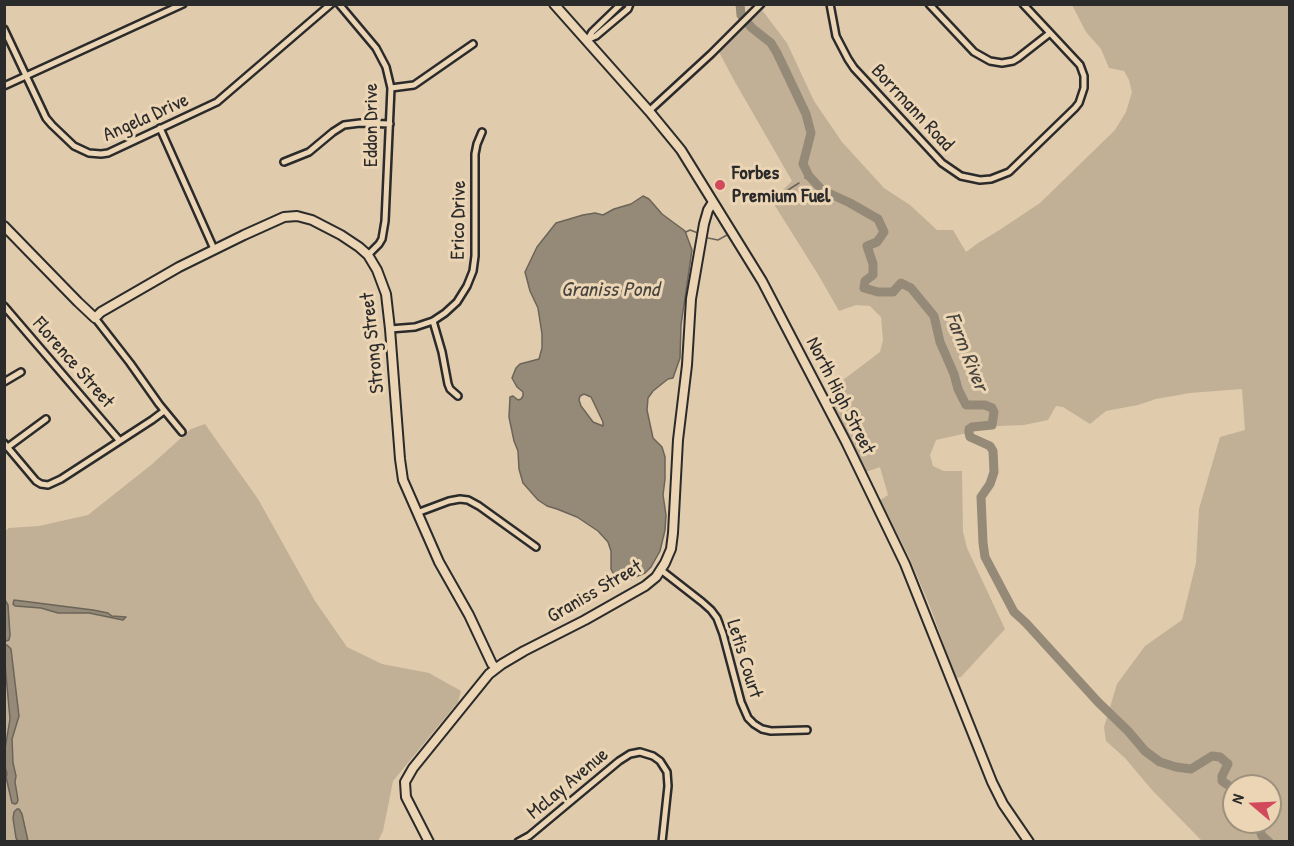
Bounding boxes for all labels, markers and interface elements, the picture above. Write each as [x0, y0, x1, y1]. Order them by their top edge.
street label: Borrmann Road [866, 59, 958, 157]
street label: Eddon Drive [360, 83, 384, 167]
street label: Angela Drive [100, 89, 192, 147]
place label: Forbes Premium Fuel [732, 162, 830, 209]
marker: Forbes Premium Fuel [713, 178, 727, 192]
street label: Erico Drive [446, 180, 472, 260]
water label: Graniss Pond [561, 277, 659, 303]
street label: Strong Street [356, 292, 390, 394]
water label: Farm River [939, 309, 993, 395]
street label: Florence Street [27, 313, 119, 413]
street label: North High Street [800, 333, 880, 459]
street label: Graniss Street [543, 555, 647, 629]
street label: Letis Court [721, 617, 767, 701]
street label: McLay Avenue [522, 743, 614, 825]
north arrow [1222, 774, 1282, 834]
text: N [1225, 791, 1249, 806]

